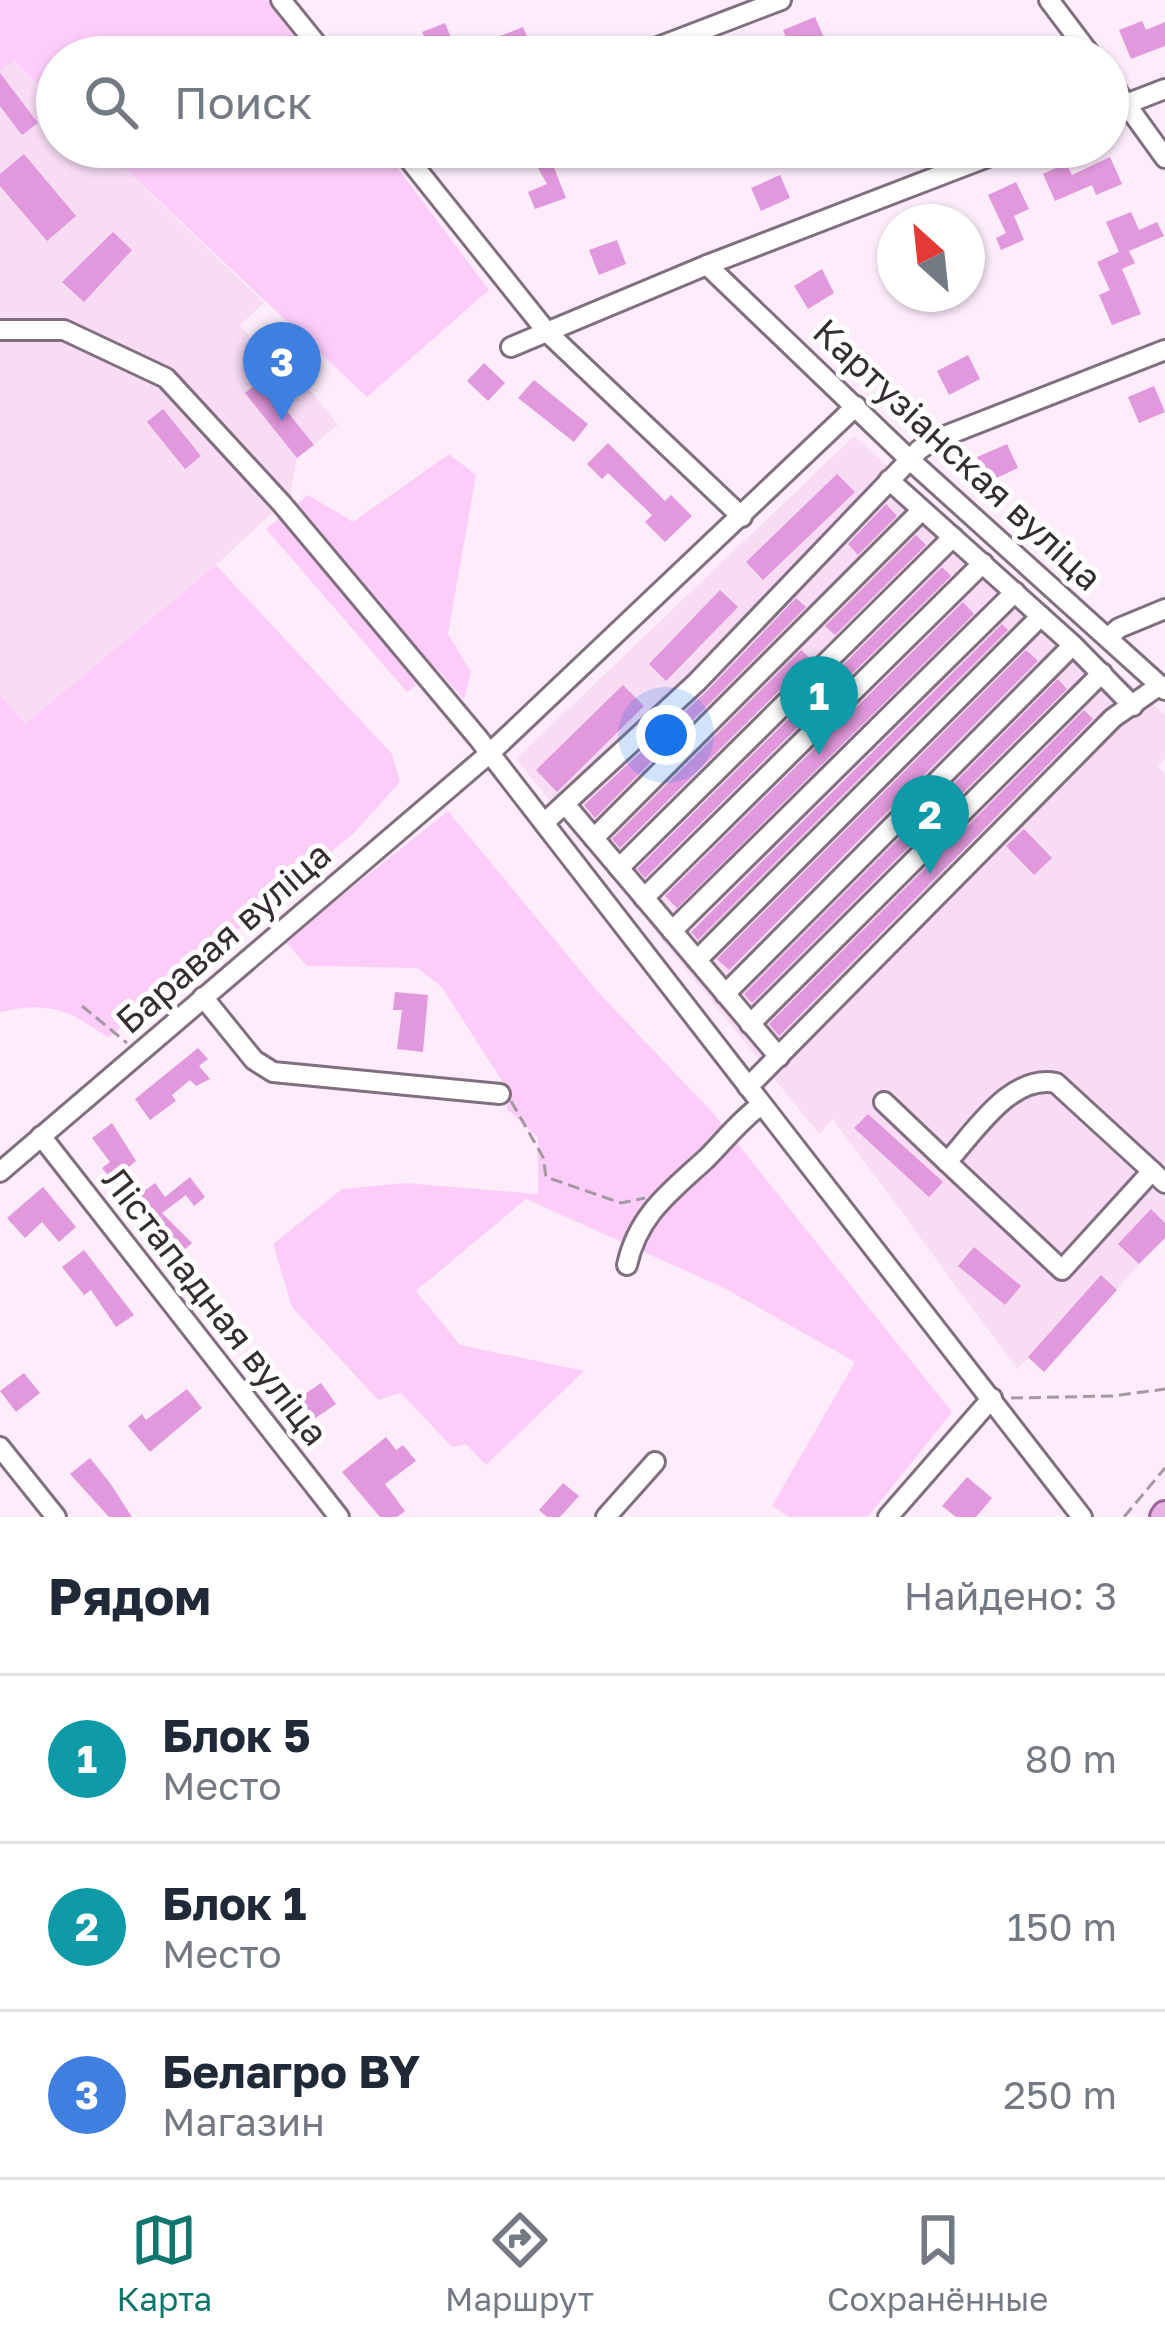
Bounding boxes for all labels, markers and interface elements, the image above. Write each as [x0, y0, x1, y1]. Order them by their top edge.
search box [36, 36, 1129, 168]
icon: search [78, 69, 144, 135]
text: Поиск [174, 75, 313, 129]
north arrow [877, 204, 985, 312]
street label: Картузіанская вуліца [805, 309, 1111, 599]
pin: 3 [243, 322, 321, 421]
pin: 1 [780, 656, 858, 755]
your location [636, 705, 696, 765]
pin: 2 [891, 775, 969, 874]
street label: Баравая вуліца [107, 832, 339, 1042]
street label: Лістападная вуліца [94, 1159, 338, 1453]
text: Рядом [48, 1565, 211, 1626]
text: Найдено: 3 [904, 1572, 1117, 1619]
text: Блок 5 [162, 1708, 311, 1762]
text: 1 [77, 1735, 97, 1782]
text: 80 m [1025, 1735, 1117, 1782]
text: Место [162, 1762, 282, 1809]
text: Блок 1 [162, 1876, 307, 1930]
text: 2 [75, 1903, 99, 1950]
text: 150 m [1007, 1903, 1117, 1950]
text: Место [162, 1930, 282, 1977]
text: Белагро BY [162, 2044, 420, 2098]
text: 3 [75, 2071, 99, 2118]
text: 250 m [1003, 2071, 1117, 2118]
text: Магазин [162, 2098, 325, 2145]
tab: Карта [117, 2207, 212, 2318]
tab: Маршрут [445, 2207, 594, 2318]
tab: Сохранённые [827, 2207, 1048, 2318]

